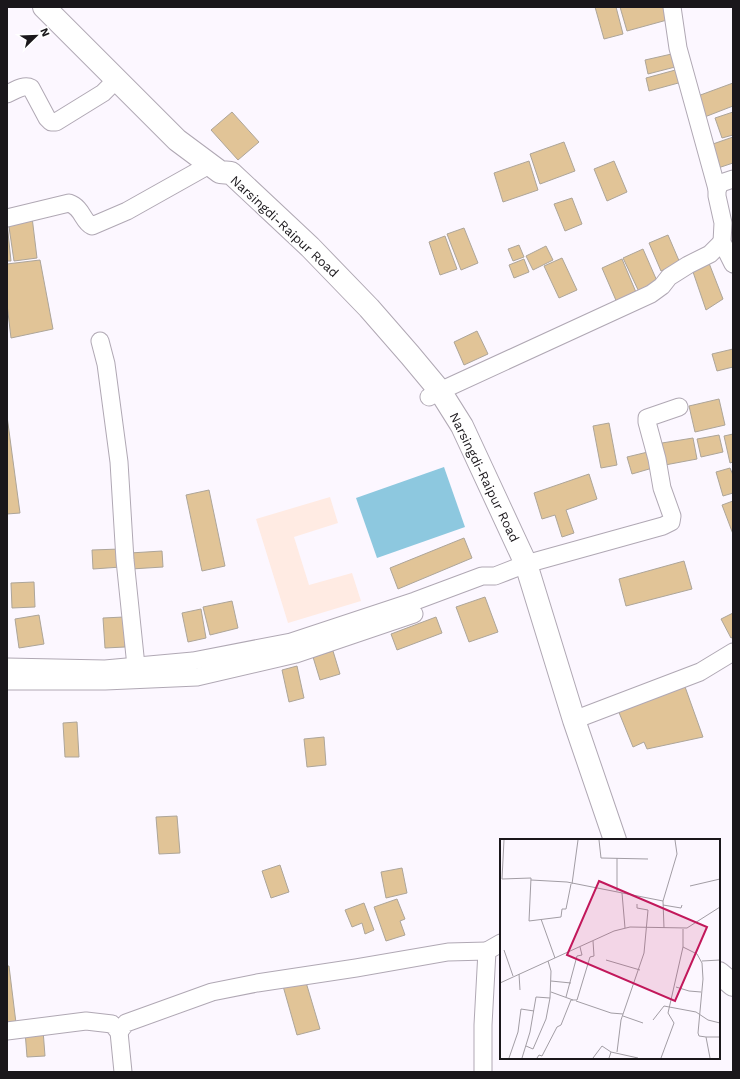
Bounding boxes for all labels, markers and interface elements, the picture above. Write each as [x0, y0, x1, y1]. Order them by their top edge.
north arrow [16, 16, 56, 56]
text: N [37, 26, 52, 39]
street label: Narsingdi-Raipur Road [228, 172, 342, 280]
street label: Narsingdi-Raipur Road [447, 410, 522, 544]
inset map [500, 839, 720, 1059]

